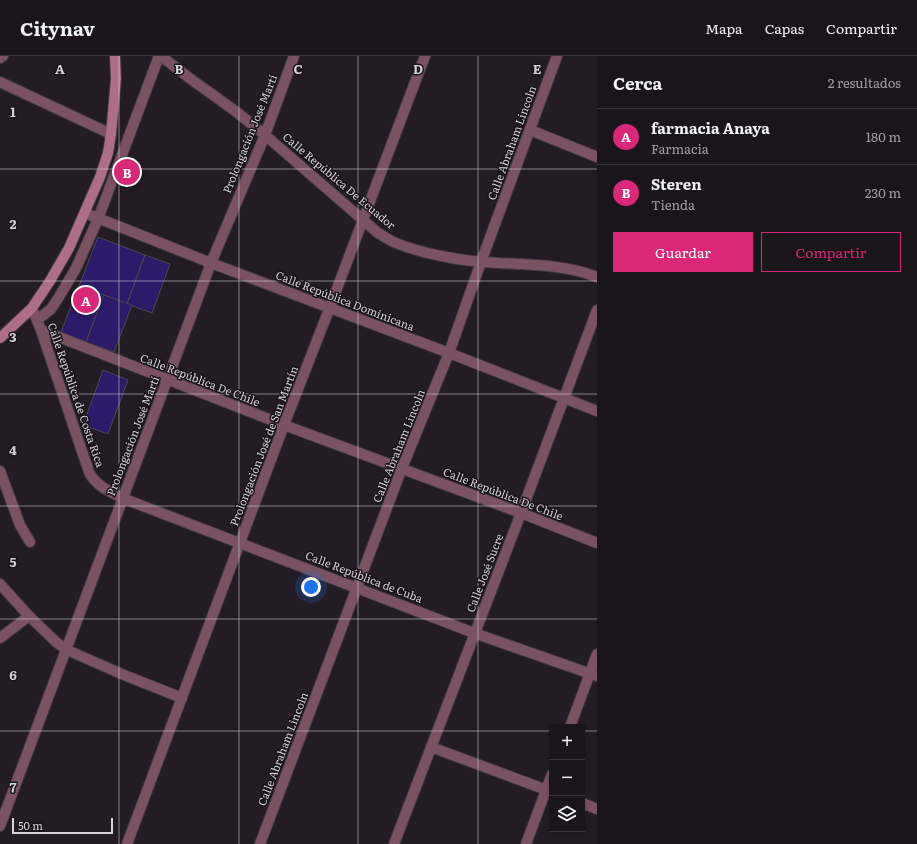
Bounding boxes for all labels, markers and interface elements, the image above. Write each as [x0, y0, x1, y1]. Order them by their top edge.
text: Citynav [20, 14, 95, 42]
text: Mapa [705, 18, 743, 38]
text: Capas [765, 18, 804, 38]
text: Compartir [826, 18, 897, 38]
text: A [55, 59, 65, 78]
text: B [175, 59, 184, 78]
text: C [293, 59, 303, 78]
text: D [413, 59, 423, 78]
text: E [533, 59, 542, 78]
text: Cerca [613, 70, 662, 95]
street label: Prolongación José Martí [218, 72, 280, 195]
text: 2 resultados [828, 73, 901, 92]
street label: Calle Abraham Lincoln [483, 83, 539, 202]
text: 1 [10, 102, 16, 121]
text: farmacia Anaya [651, 116, 770, 139]
text: A [621, 127, 631, 146]
text: 180 m [866, 127, 901, 146]
street label: Calle República De Ecuador [280, 128, 400, 233]
text: Farmacia [651, 139, 709, 158]
pin: B [114, 157, 140, 187]
text: Steren [651, 172, 702, 195]
text: B [622, 183, 630, 202]
text: 230 m [865, 183, 901, 202]
text: Tienda [651, 195, 695, 214]
text: 2 [10, 214, 17, 233]
button: Guardar [613, 232, 753, 272]
button: Compartir [761, 232, 901, 272]
street label: Calle República Dominicana [274, 266, 417, 334]
pin: A [73, 285, 99, 315]
street label: Calle República de Costa Rica [45, 320, 109, 469]
text: 3 [9, 327, 17, 346]
street label: Calle República De Chile [138, 349, 263, 409]
street label: Prolongación José de San Martín [225, 363, 301, 528]
street label: Prolongación José Martí [102, 373, 162, 498]
street label: Calle Abraham Lincoln [368, 387, 428, 505]
text: 4 [9, 440, 17, 459]
street label: Calle República De Chile [441, 463, 566, 523]
street label: Calle José Sucre [462, 531, 507, 614]
street label: Calle República de Cuba [303, 546, 425, 606]
text: 5 [9, 552, 17, 571]
your location [301, 577, 321, 597]
text: 6 [9, 665, 17, 684]
street label: Calle Abraham Lincoln [253, 689, 311, 808]
map controls [549, 724, 585, 832]
button: + [549, 724, 585, 760]
button: − [549, 760, 585, 796]
text: 7 [9, 777, 17, 796]
button: layers [549, 796, 585, 832]
scale bar [12, 816, 113, 835]
text: 50 m [18, 817, 43, 833]

